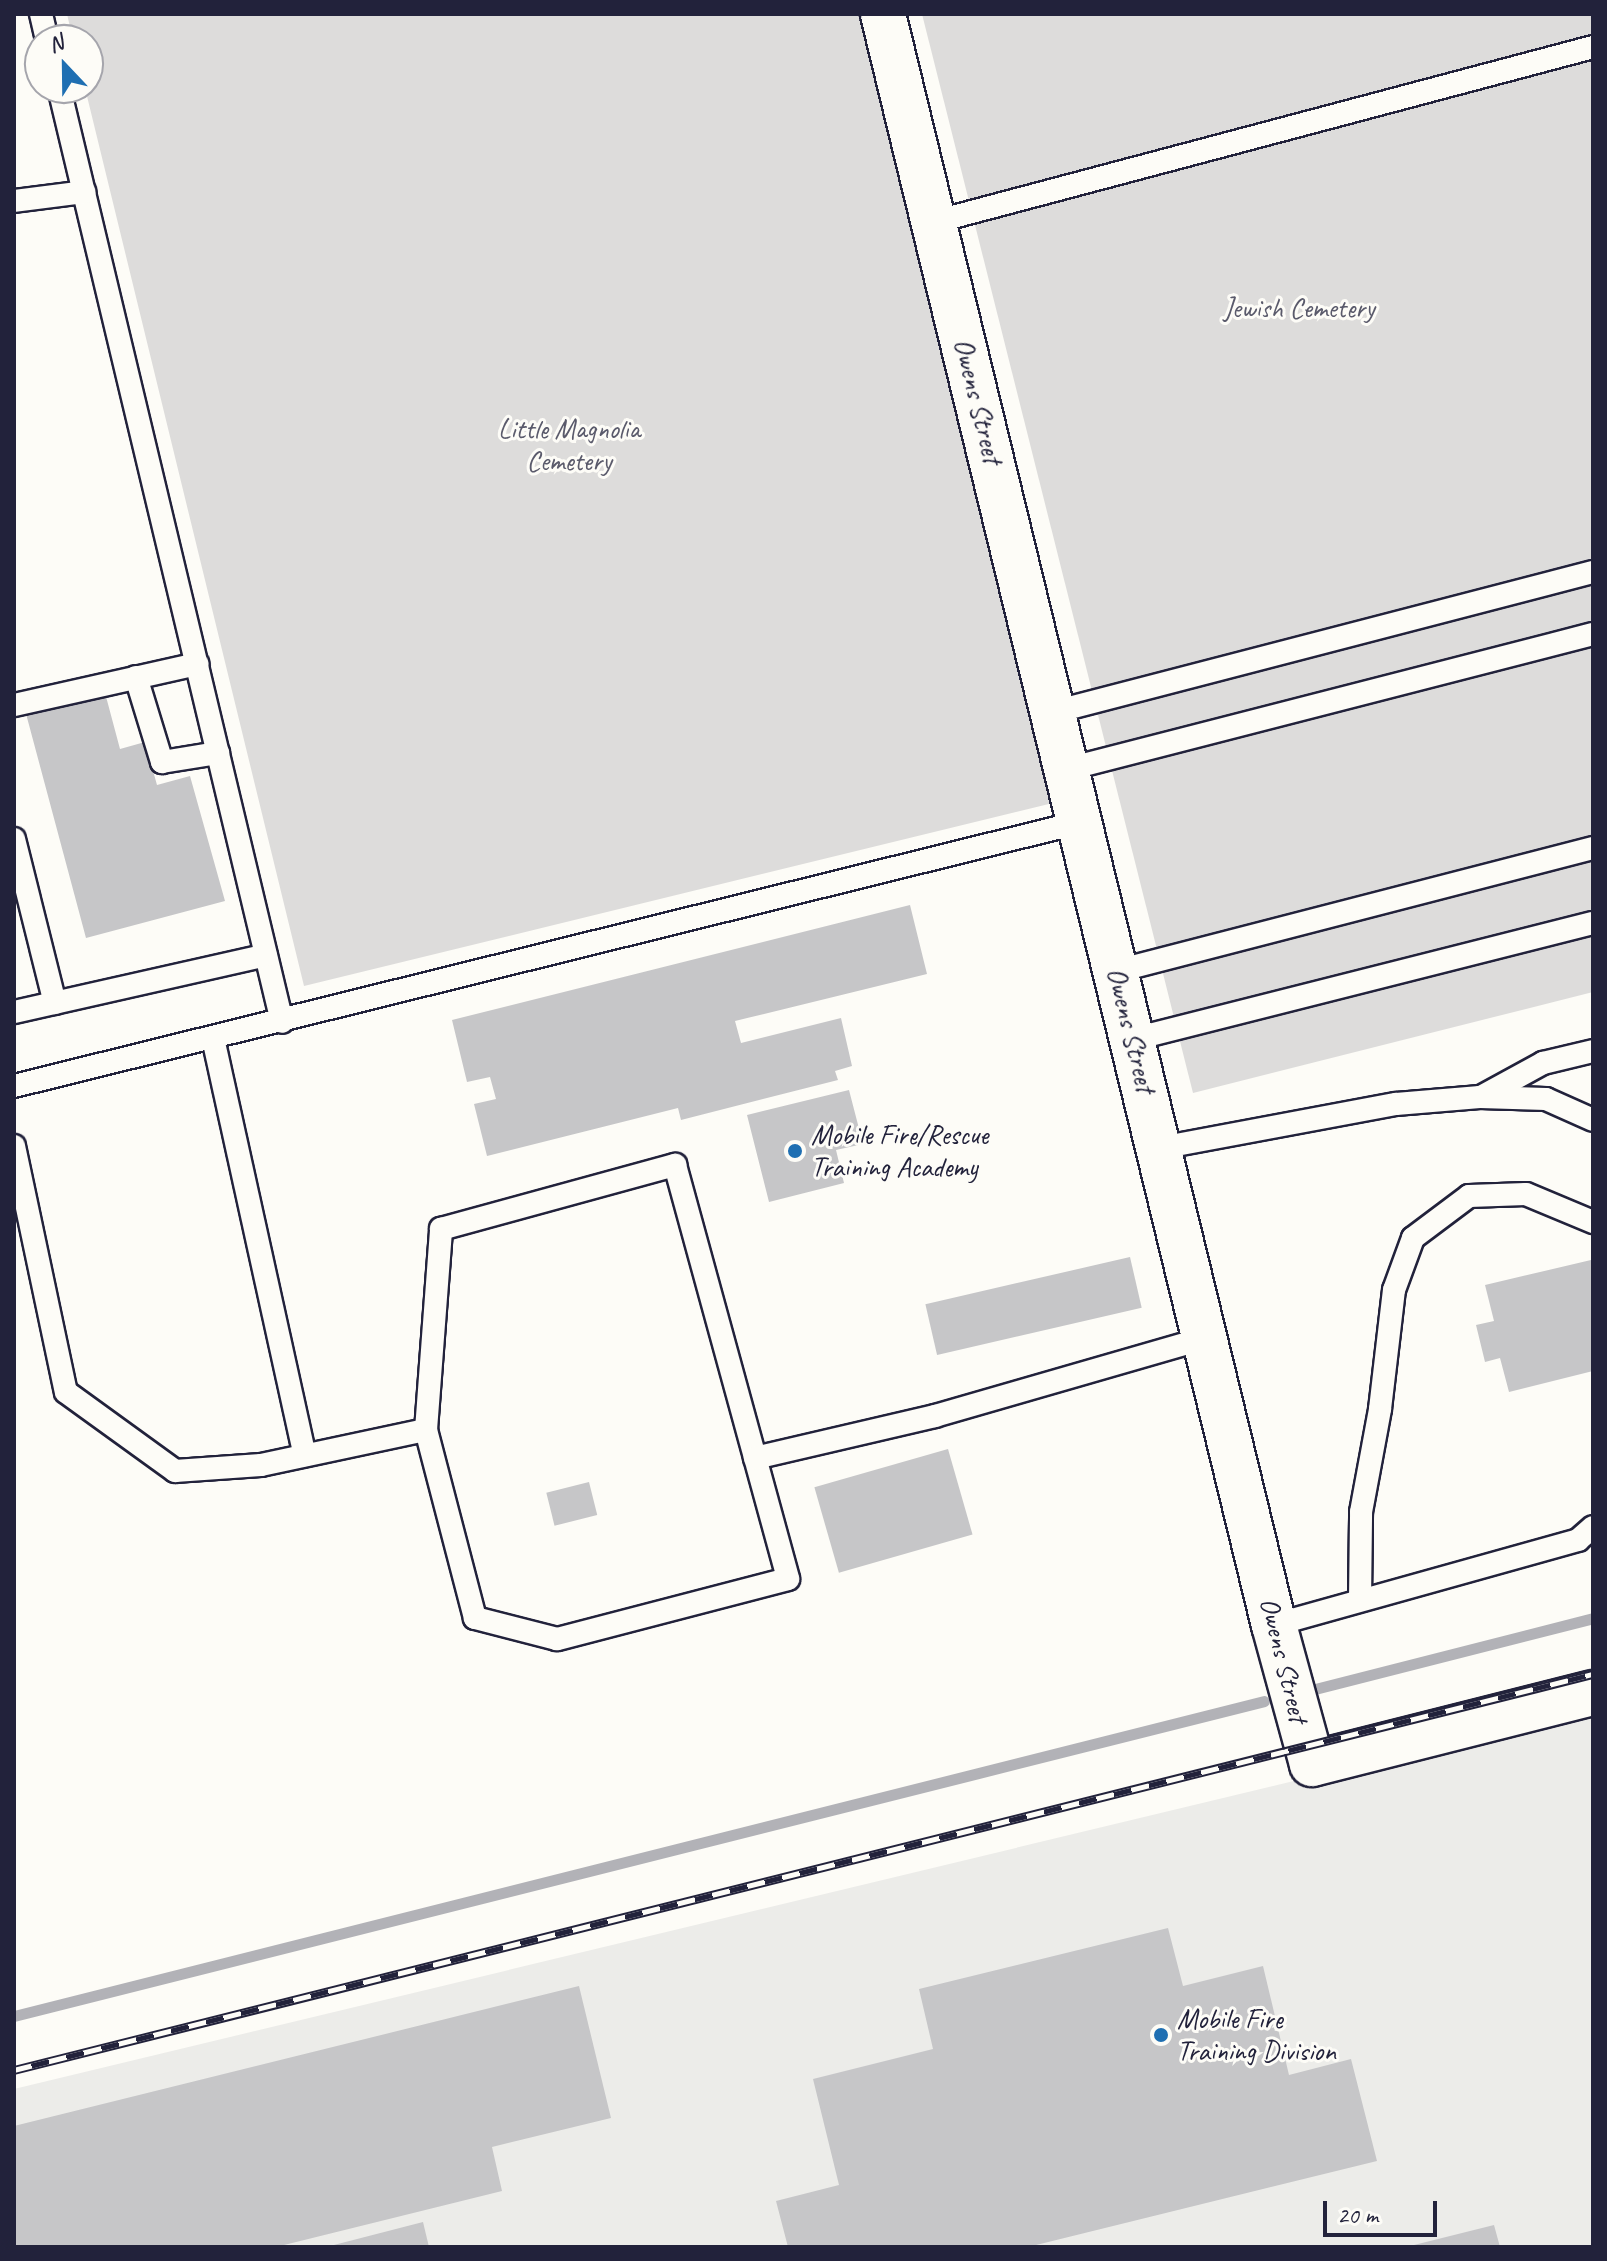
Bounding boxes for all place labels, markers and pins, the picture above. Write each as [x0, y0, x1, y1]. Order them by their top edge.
place label: Mobile Fire/Rescue Training Academy [811, 1118, 988, 1184]
marker: Mobile Fire/Rescue Training Academy [786, 1142, 804, 1160]
place label: Mobile Fire Training Division [1177, 2002, 1336, 2068]
marker: Mobile Fire Training Division [1152, 2026, 1170, 2044]

